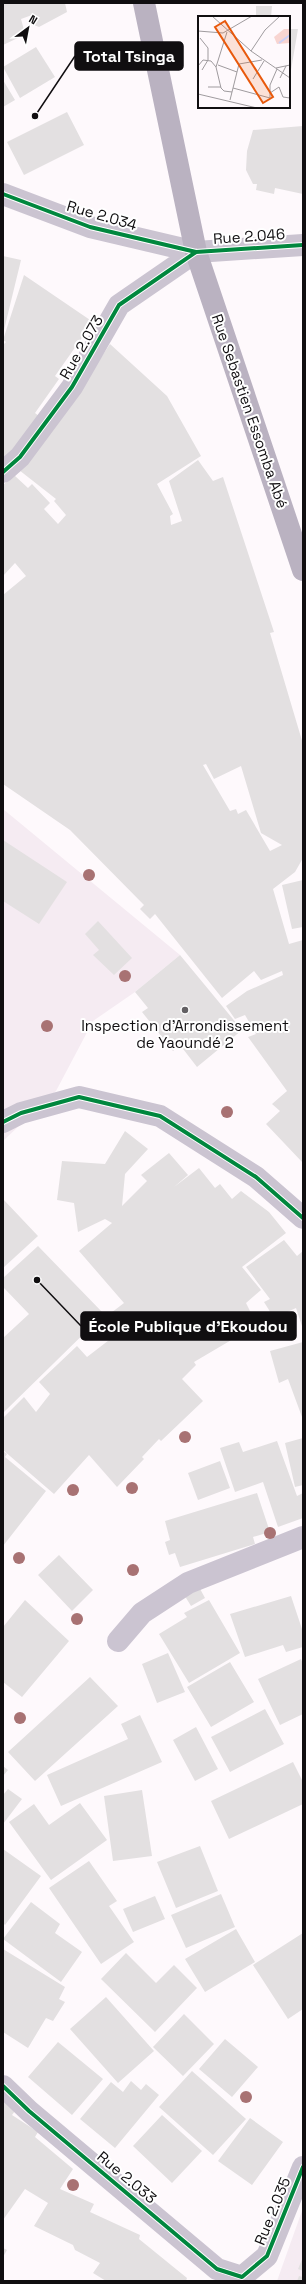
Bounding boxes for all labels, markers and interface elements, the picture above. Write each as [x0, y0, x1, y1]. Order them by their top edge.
north arrow [8, 8, 48, 48]
text: N [26, 12, 40, 27]
inset map [198, 16, 290, 108]
callout: Total Tsinga [75, 42, 183, 70]
text: Total Tsinga [83, 46, 175, 67]
street label: Rue 2.034 [65, 196, 139, 234]
street label: Rue 2.046 [212, 224, 286, 248]
street label: Rue Sebastien Essomba Abé [208, 311, 292, 511]
street label: Rue 2.073 [55, 312, 107, 382]
marker: Inspection d'Arrondissement de Yaoundé 2 [180, 1005, 190, 1015]
place label: Inspection d'Arrondissement de Yaoundé 2 [81, 1016, 289, 1052]
callout: École Publique d'Ekoudou [81, 1312, 296, 1340]
text: École Publique d'Ekoudou [88, 1316, 288, 1337]
street label: Rue 2.033 [93, 2147, 161, 2207]
street label: Rue 2.035 [250, 2174, 294, 2248]

